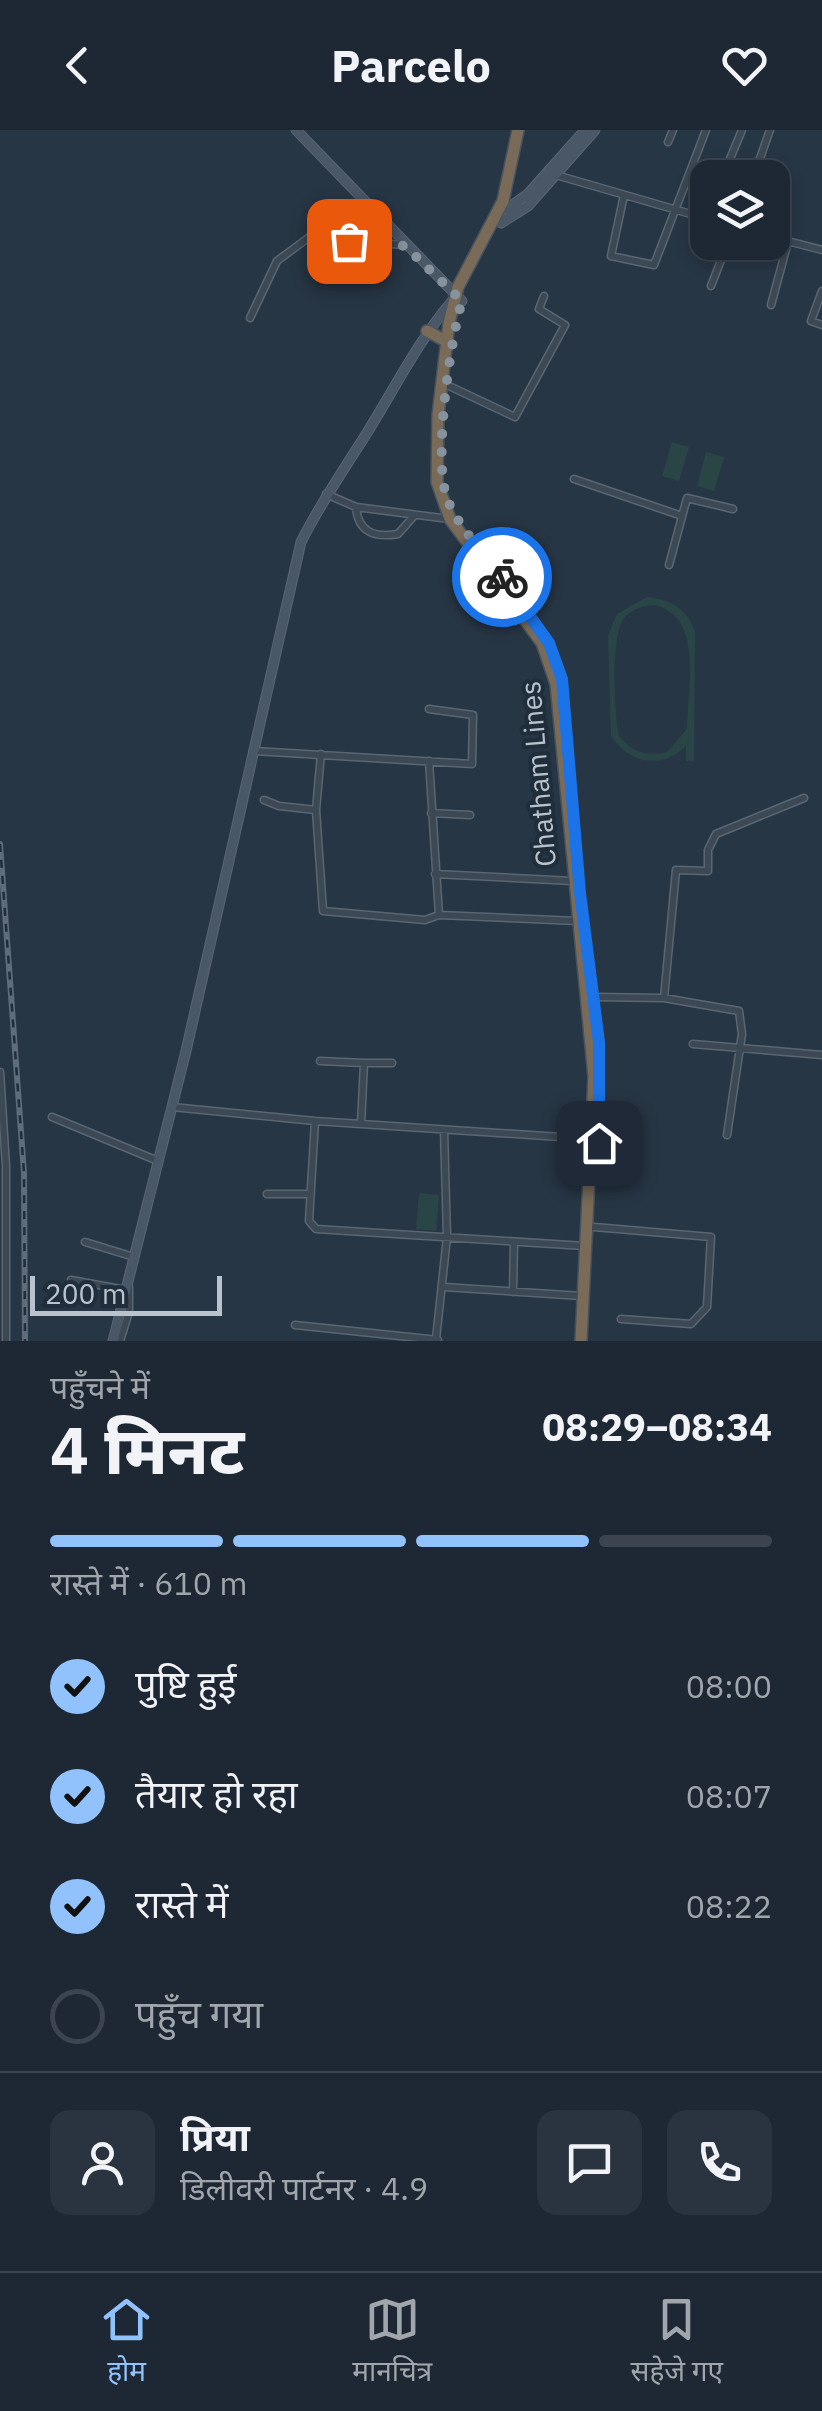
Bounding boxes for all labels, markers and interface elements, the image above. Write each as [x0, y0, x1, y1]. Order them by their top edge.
text: Parcelo [331, 36, 491, 94]
icon: back [50, 38, 105, 93]
icon: heart [717, 38, 772, 93]
map controls [690, 160, 790, 260]
button: layers [690, 160, 790, 260]
pin [307, 199, 392, 284]
icon: bag [322, 214, 377, 269]
courier [452, 527, 552, 627]
icon: bike [475, 550, 530, 605]
street label: Chatham Lines [511, 680, 564, 868]
pin [557, 1101, 642, 1186]
icon: home [572, 1116, 627, 1171]
scale bar [30, 1271, 222, 1316]
text: 200 m [45, 1275, 126, 1312]
text: पहुँचने में [50, 1366, 150, 1408]
text: 08:29–08:34 [542, 1402, 772, 1451]
text: 4 मिनट [50, 1407, 244, 1492]
text: रास्ते में · 610 m [50, 1562, 247, 1604]
icon: check [50, 1659, 105, 1714]
text: पुष्टि हुई [135, 1659, 236, 1708]
text: 08:00 [686, 1665, 772, 1707]
icon: check [50, 1769, 105, 1824]
text: तैयार हो रहा [135, 1769, 298, 1818]
text: 08:07 [686, 1775, 772, 1817]
icon: check [50, 1879, 105, 1934]
text: रास्ते में [135, 1879, 229, 1928]
text: 08:22 [686, 1885, 772, 1927]
text: पहुँच गया [135, 1989, 263, 2038]
button: person [50, 2110, 155, 2215]
button: chat [537, 2110, 642, 2215]
button: phone [667, 2110, 772, 2215]
text: प्रिया [180, 2112, 250, 2161]
text: डिलीवरी पार्टनर · 4.9 [180, 2167, 428, 2209]
tab: होम [99, 2292, 154, 2392]
tab: मानचित्र [352, 2292, 432, 2392]
tab: सहेजे गए [630, 2292, 723, 2392]

